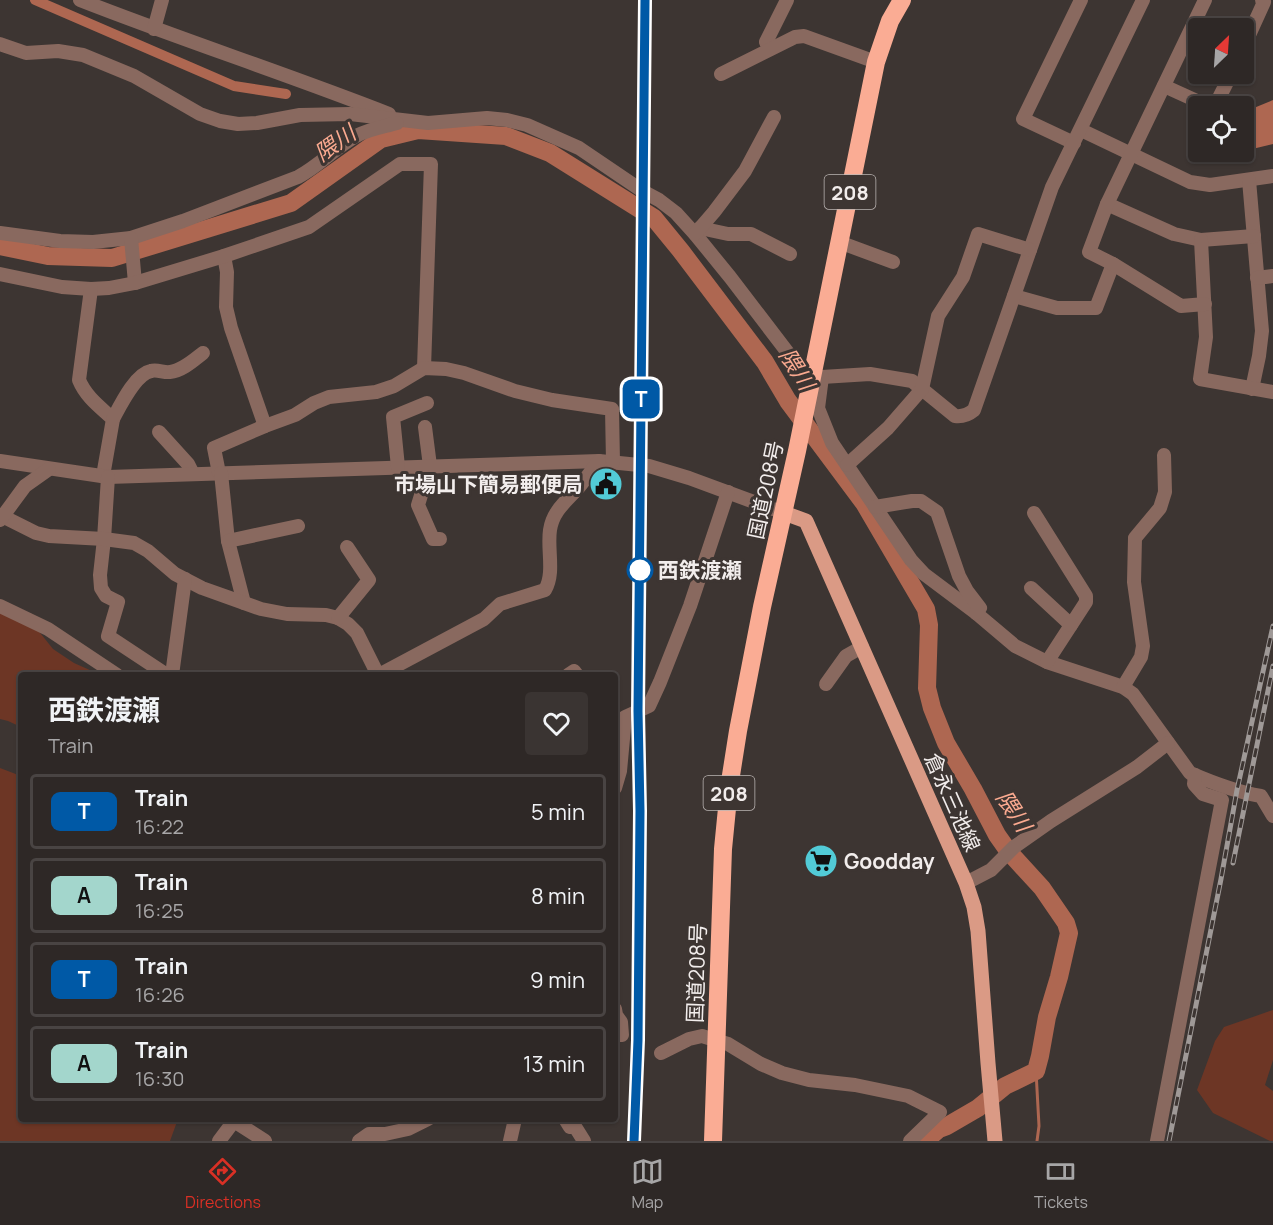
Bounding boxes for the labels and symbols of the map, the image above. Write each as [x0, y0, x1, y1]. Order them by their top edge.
north arrow [1188, 18, 1254, 84]
water label: 隈川 [308, 117, 363, 168]
road number: 208 [824, 175, 876, 209]
water label: 隈川 [773, 342, 822, 397]
line badge: T [622, 380, 660, 418]
street label: 国道208号 [741, 438, 789, 542]
public building icon: 市場山下簡易郵便局 [588, 466, 624, 502]
place label: 市場山下簡易郵便局 [394, 470, 583, 498]
place label: 西鉄渡瀬 [658, 556, 742, 584]
marker: 西鉄渡瀬 [627, 557, 653, 583]
street label: 倉永三池線 [919, 748, 987, 856]
road number: 208 [704, 776, 754, 810]
water label: 隈川 [989, 784, 1040, 839]
supermarket icon: Goodday [803, 843, 839, 879]
place label: Goodday [844, 847, 935, 875]
street label: 国道208号 [680, 923, 712, 1023]

